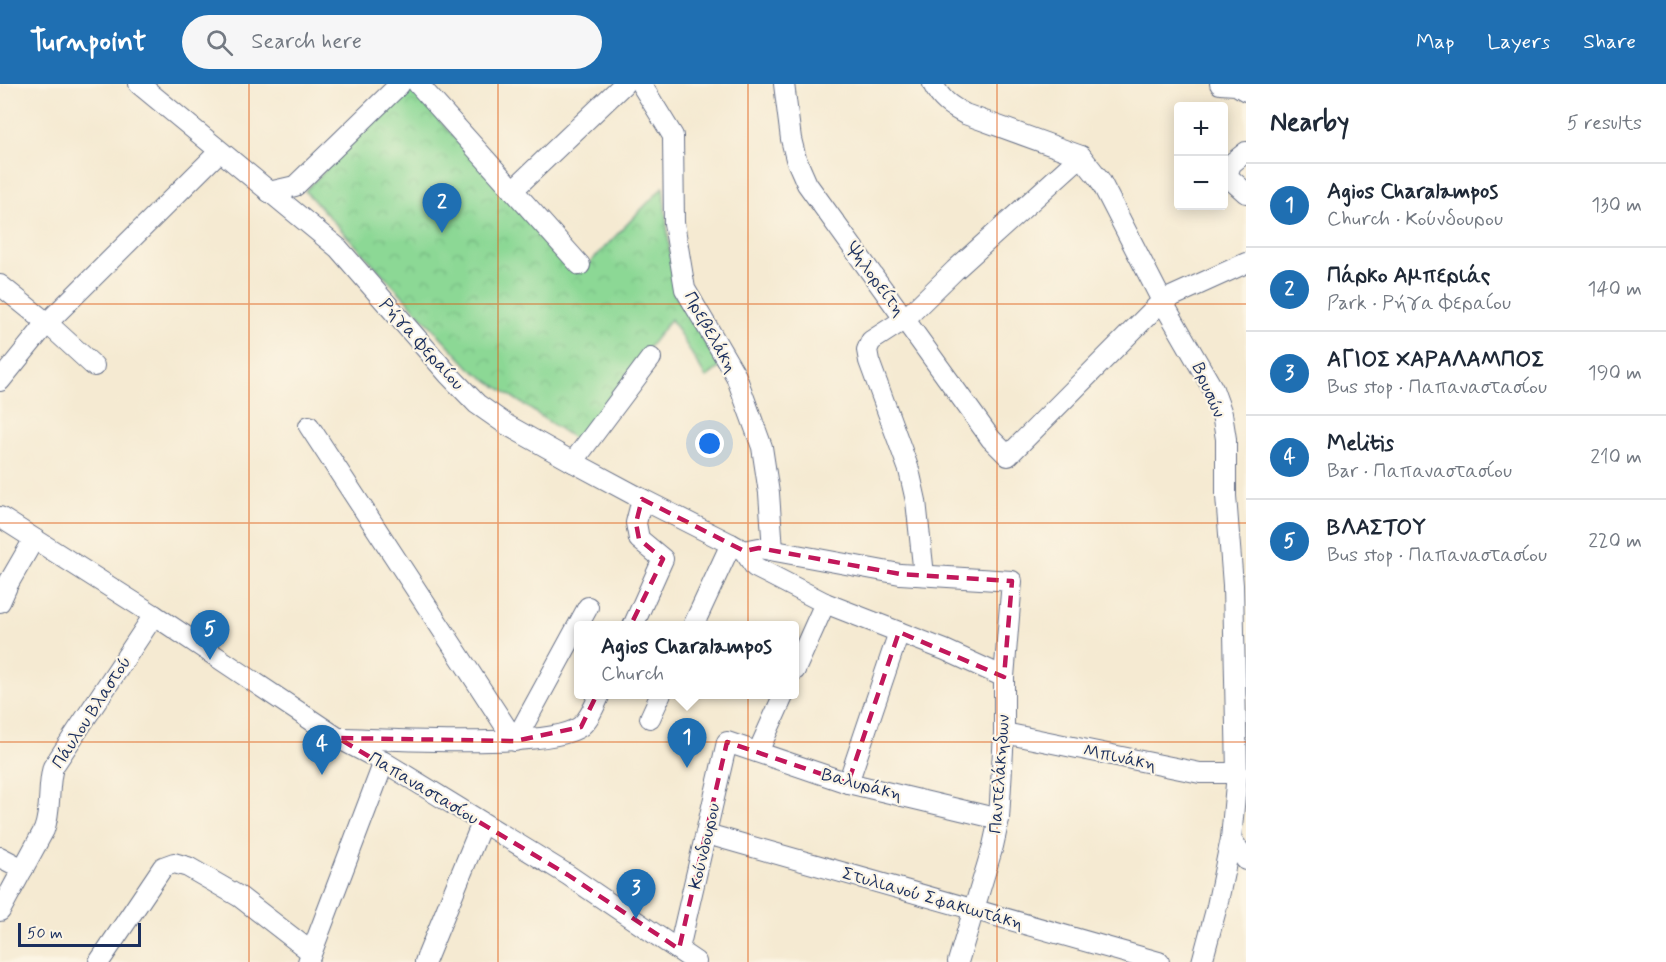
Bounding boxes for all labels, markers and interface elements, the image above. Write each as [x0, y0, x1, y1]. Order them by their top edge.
search box [182, 15, 602, 69]
text: Turnpoint [30, 24, 146, 61]
icon: search [203, 26, 236, 59]
text: Search here [251, 28, 362, 56]
text: Map [1416, 28, 1454, 56]
text: Layers [1487, 28, 1550, 56]
text: Share [1583, 28, 1636, 56]
map controls [1174, 102, 1228, 210]
button: + [1174, 102, 1228, 156]
text: Nearby [1270, 106, 1349, 140]
text: 5 results [1567, 110, 1642, 137]
button: − [1174, 156, 1228, 210]
text: Agios Charalampos [1327, 178, 1498, 206]
pin: 2 [422, 184, 462, 233]
text: 1 [1285, 192, 1294, 219]
text: 130 m [1591, 192, 1642, 219]
text: Church · Κούνδουρου [1327, 206, 1503, 233]
street label: Ψηλορείτη [839, 237, 910, 322]
text: Πάρκο Αμπεριάς [1327, 262, 1490, 290]
text: 2 [1285, 276, 1294, 303]
text: 140 m [1588, 276, 1642, 303]
street label: Πρεβελάκη [678, 287, 742, 378]
text: Park · Ρήγα Φεραίου [1327, 290, 1511, 317]
street label: Ρήγα Φεραίου [374, 294, 469, 396]
text: ΑΓΙΟΣ ΧΑΡΑΛΑΜΠΟΣ [1327, 346, 1545, 374]
street label: Βρυσών [1186, 359, 1230, 422]
text: 3 [1285, 360, 1294, 387]
text: 190 m [1588, 360, 1642, 387]
text: Bus stop · Παπαναστασίου [1327, 374, 1547, 401]
your location [695, 429, 724, 458]
text: Melitis [1327, 430, 1394, 458]
text: 4 [1284, 444, 1295, 471]
text: 210 m [1590, 444, 1642, 471]
text: Bar · Παπαναστασίου [1327, 458, 1512, 485]
text: ΒΛΑΣΤΟΥ [1327, 514, 1426, 542]
text: 5 [1284, 528, 1296, 555]
text: 220 m [1588, 528, 1642, 555]
text: Bus stop · Παπαναστασίου [1327, 542, 1547, 569]
pin: 5 [190, 610, 230, 660]
popup [574, 621, 799, 699]
text: Agios Charalampos [601, 633, 772, 661]
street label: Πάυλου Βλαστού [47, 652, 137, 773]
text: Church [601, 661, 664, 688]
street label: Παντελάκηδων [984, 714, 1016, 834]
pin: 1 [668, 718, 706, 768]
pin: 4 [302, 726, 342, 775]
street label: Μπινάκη [1081, 739, 1158, 777]
street label: Παπαναστασίου [364, 746, 483, 831]
street label: Βαλυράκη [819, 763, 905, 807]
street label: Κούνδουρου [683, 801, 727, 892]
street label: Στυλιανού Σφακιωτάκη [839, 862, 1026, 936]
pin: 3 [616, 870, 656, 919]
scale bar [18, 920, 141, 948]
text: 50 m [27, 923, 63, 944]

